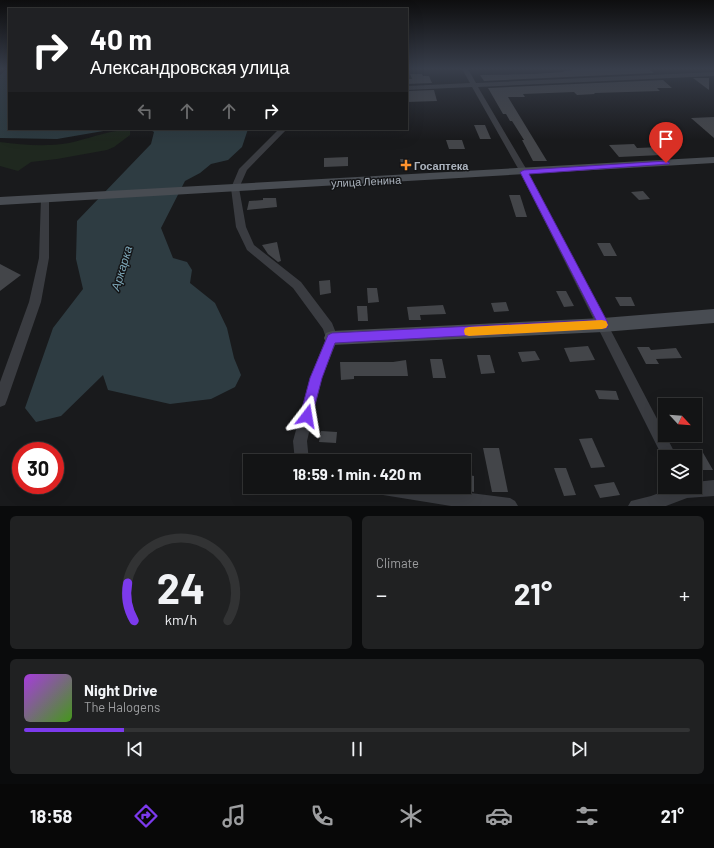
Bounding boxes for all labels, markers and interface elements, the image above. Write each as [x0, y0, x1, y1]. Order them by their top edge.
text: 40 m [90, 22, 152, 56]
icon: right [24, 24, 76, 76]
text: Александровская улица [90, 56, 290, 78]
icon: left [134, 100, 156, 122]
icon: ahead [176, 100, 198, 122]
icon: ahead [218, 100, 240, 122]
icon: right [260, 100, 282, 122]
pin [649, 122, 683, 163]
icon: arrive [655, 128, 677, 150]
place label: Госаптека [414, 159, 469, 172]
marker: Госаптека [401, 160, 411, 170]
street label: улица Ленина [331, 173, 402, 189]
water label: Аркарка [107, 244, 135, 293]
position arrow [286, 395, 328, 437]
north arrow [658, 398, 702, 442]
map controls [658, 398, 702, 494]
speed limit sign: 30 [12, 442, 64, 494]
button: layers [658, 450, 702, 494]
text: 18:59 · 1 min · 420 m [293, 465, 421, 483]
text: Climate [376, 555, 419, 571]
text: 24 [157, 561, 205, 611]
text: 21° [514, 575, 552, 611]
text: − [376, 581, 387, 607]
text: + [679, 581, 690, 607]
text: km/h [165, 610, 197, 627]
text: Night Drive [84, 681, 157, 699]
text: The Halogens [84, 699, 160, 715]
icon: previous [124, 738, 146, 760]
icon: pause [346, 738, 368, 760]
icon: next [568, 738, 590, 760]
icon: directions [132, 802, 160, 830]
icon: music [220, 802, 248, 830]
icon: phone [308, 802, 336, 830]
icon: climate [397, 802, 425, 830]
icon: car [485, 802, 513, 830]
icon: filters [573, 802, 601, 830]
text: 18:58 [30, 805, 72, 827]
text: 21° [661, 805, 684, 827]

